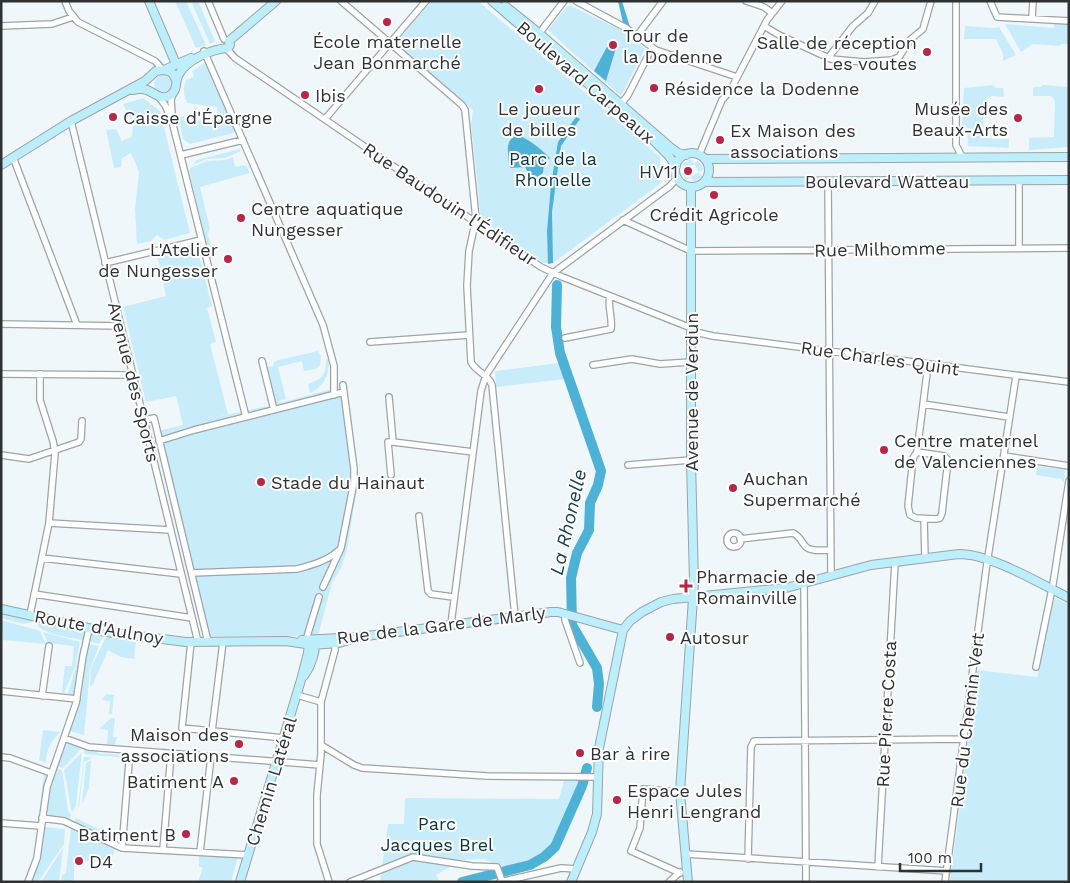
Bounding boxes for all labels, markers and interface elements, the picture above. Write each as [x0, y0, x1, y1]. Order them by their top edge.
marker: École maternelle Jean Bonmarché [381, 16, 393, 28]
street label: Boulevard Carpeaux [513, 16, 659, 148]
place label: Tour de la Dodenne [623, 25, 723, 67]
place label: École maternelle Jean Bonmarché [312, 31, 462, 73]
place label: Salle de réception Les voutes [757, 32, 917, 74]
marker: Tour de la Dodenne [607, 39, 619, 51]
marker: Salle de réception Les voutes [921, 46, 933, 58]
place label: Résidence la Dodenne [664, 78, 859, 99]
marker: Résidence la Dodenne [648, 82, 660, 94]
marker: Le joueur de billes [533, 83, 545, 95]
place label: Ibis [315, 85, 346, 106]
marker: Ibis [299, 89, 311, 101]
place label: Le joueur de billes [498, 98, 580, 140]
place label: Musée des Beaux-Arts [911, 98, 1008, 140]
place label: Caisse d'Épargne [123, 107, 272, 128]
marker: Caisse d'Épargne [107, 111, 119, 123]
marker: Musée des Beaux-Arts [1012, 112, 1024, 124]
place label: Ex Maison des associations [730, 120, 856, 162]
marker: Ex Maison des associations [714, 134, 726, 146]
street label: Rue Baudouin l'Édifieur [359, 138, 541, 270]
park label: Parc de la Rhonelle [509, 148, 597, 190]
place label: HV11 [639, 161, 678, 182]
marker: HV11 [682, 165, 694, 177]
street label: Boulevard Watteau [805, 171, 969, 192]
marker: Crédit Agricole [708, 189, 720, 201]
place label: Centre aquatique Nungesser [251, 198, 403, 240]
place label: Crédit Agricole [649, 204, 779, 225]
marker: Centre aquatique Nungesser [235, 212, 247, 224]
street label: Rue Milhomme [814, 237, 946, 261]
place label: L'Atelier de Nungesser [98, 239, 218, 281]
marker: L'Atelier de Nungesser [222, 253, 234, 265]
street label: Avenue des Sports [104, 300, 164, 464]
street label: Avenue de Verdun [681, 313, 702, 471]
street label: Rue Charles Quint [799, 336, 961, 380]
place label: Centre maternel de Valenciennes [894, 430, 1039, 472]
marker: Centre maternel de Valenciennes [878, 444, 890, 456]
water label: La Rhonelle [545, 467, 591, 577]
place label: Auchan Supermarché [743, 468, 861, 510]
place label: Stade du Hainaut [271, 472, 425, 493]
marker: Stade du Hainaut [255, 476, 267, 488]
marker: Auchan Supermarché [727, 482, 739, 494]
place label: Pharmacie de Romainville [696, 566, 816, 608]
marker: Pharmacie de Romainville [680, 580, 692, 592]
street label: Rue de la Gare de Marly [335, 602, 547, 648]
street label: Route d'Aulnoy [33, 605, 166, 649]
place label: Autosur [680, 627, 749, 648]
marker: Autosur [664, 631, 676, 643]
street label: Rue du Chemin Vert [946, 631, 988, 809]
street label: Rue Pierre Costa [872, 640, 900, 788]
street label: Chemin Latéral [241, 713, 301, 848]
place label: Maison des associations [121, 724, 229, 766]
marker: Maison des associations [233, 738, 245, 750]
place label: Bar à rire [590, 743, 671, 764]
marker: Bar à rire [574, 747, 586, 759]
place label: Batiment A [127, 771, 224, 792]
marker: Batiment A [228, 775, 240, 787]
place label: Espace Jules Henri Lengrand [627, 780, 761, 822]
marker: Espace Jules Henri Lengrand [611, 794, 623, 806]
park label: Parc Jacques Brel [380, 813, 494, 855]
place label: Batiment B [78, 824, 176, 845]
marker: Batiment B [180, 828, 192, 840]
scale bar [900, 840, 981, 872]
text: 100 m [908, 849, 952, 867]
place label: D4 [89, 851, 113, 872]
marker: D4 [73, 855, 85, 867]

